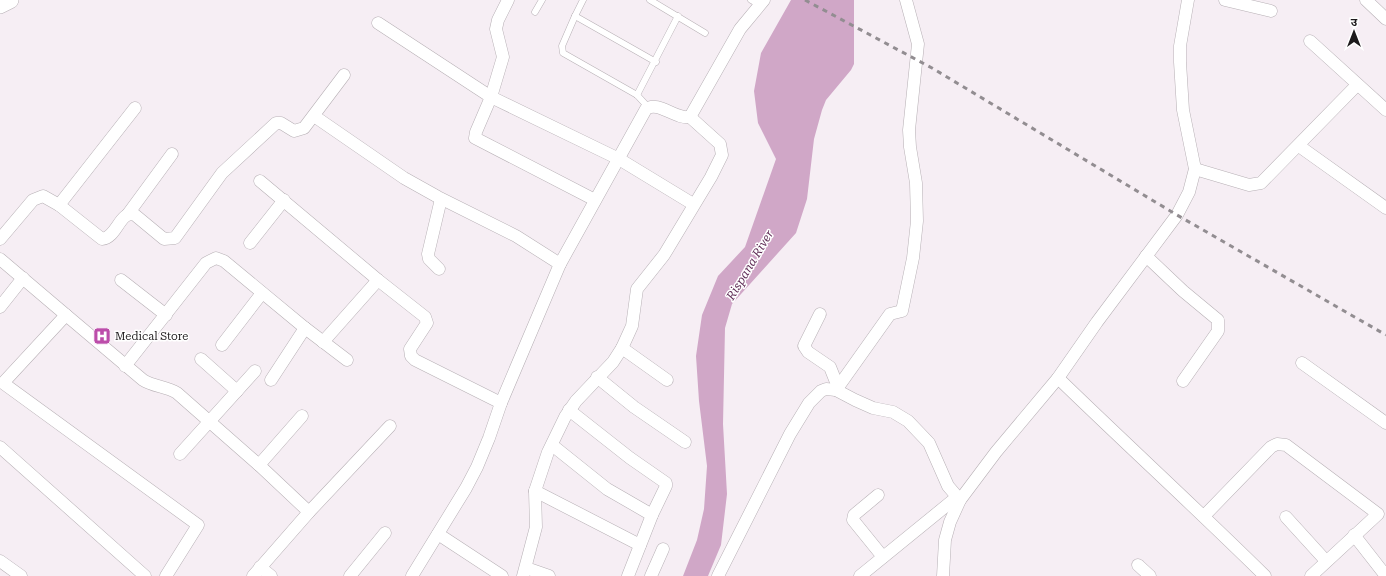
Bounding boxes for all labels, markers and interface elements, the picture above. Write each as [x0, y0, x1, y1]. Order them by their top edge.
north arrow [1334, 12, 1374, 52]
text: उ [1351, 16, 1358, 29]
water label: Rispana River [723, 228, 776, 303]
hospital icon: Medical Store [92, 326, 112, 346]
place label: Medical Store [115, 330, 188, 343]

